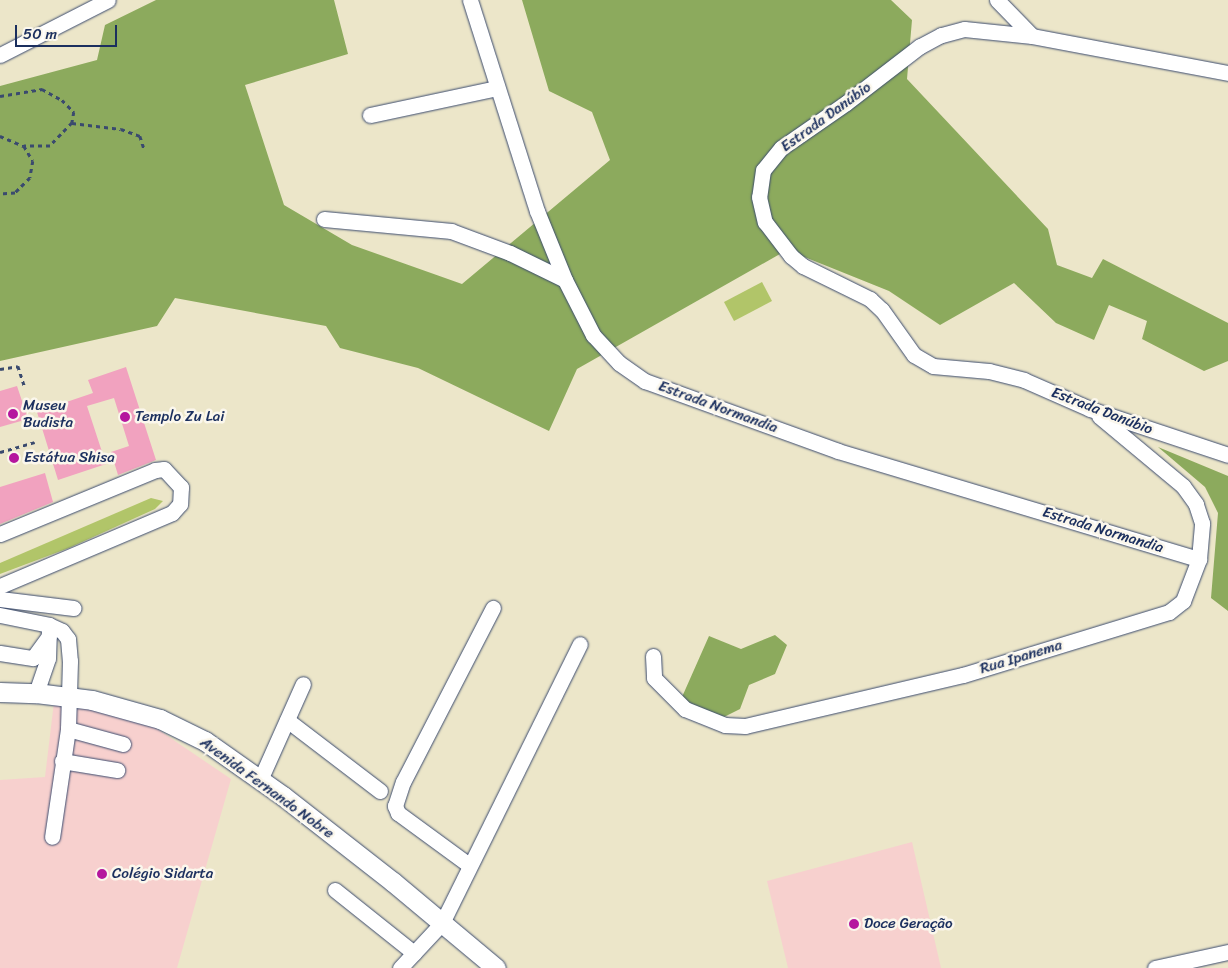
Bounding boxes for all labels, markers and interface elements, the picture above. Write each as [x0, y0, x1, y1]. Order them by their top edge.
scale bar [18, 15, 120, 47]
text: 50 m [23, 21, 57, 47]
street label: Estrada Danúbio [777, 78, 875, 156]
street label: Estrada Normandia [656, 377, 780, 437]
street label: Estrada Danúbio [1049, 383, 1155, 439]
place label: Museu Budista [23, 396, 73, 431]
marker: Museu Budista [7, 408, 19, 420]
place label: Templo Zu Lai [135, 408, 224, 426]
marker: Templo Zu Lai [119, 411, 131, 423]
place label: Estátua Shisa [24, 449, 115, 467]
marker: Estátua Shisa [8, 452, 20, 464]
street label: Estrada Normandia [1040, 503, 1166, 557]
street label: Rua Ipanema [978, 636, 1064, 678]
street label: Avenida Fernando Nobre [196, 733, 338, 843]
place label: Colégio Sidarta [112, 865, 213, 883]
marker: Colégio Sidarta [96, 868, 108, 880]
place label: Doce Geração [864, 915, 953, 933]
marker: Doce Geração [848, 918, 860, 930]

